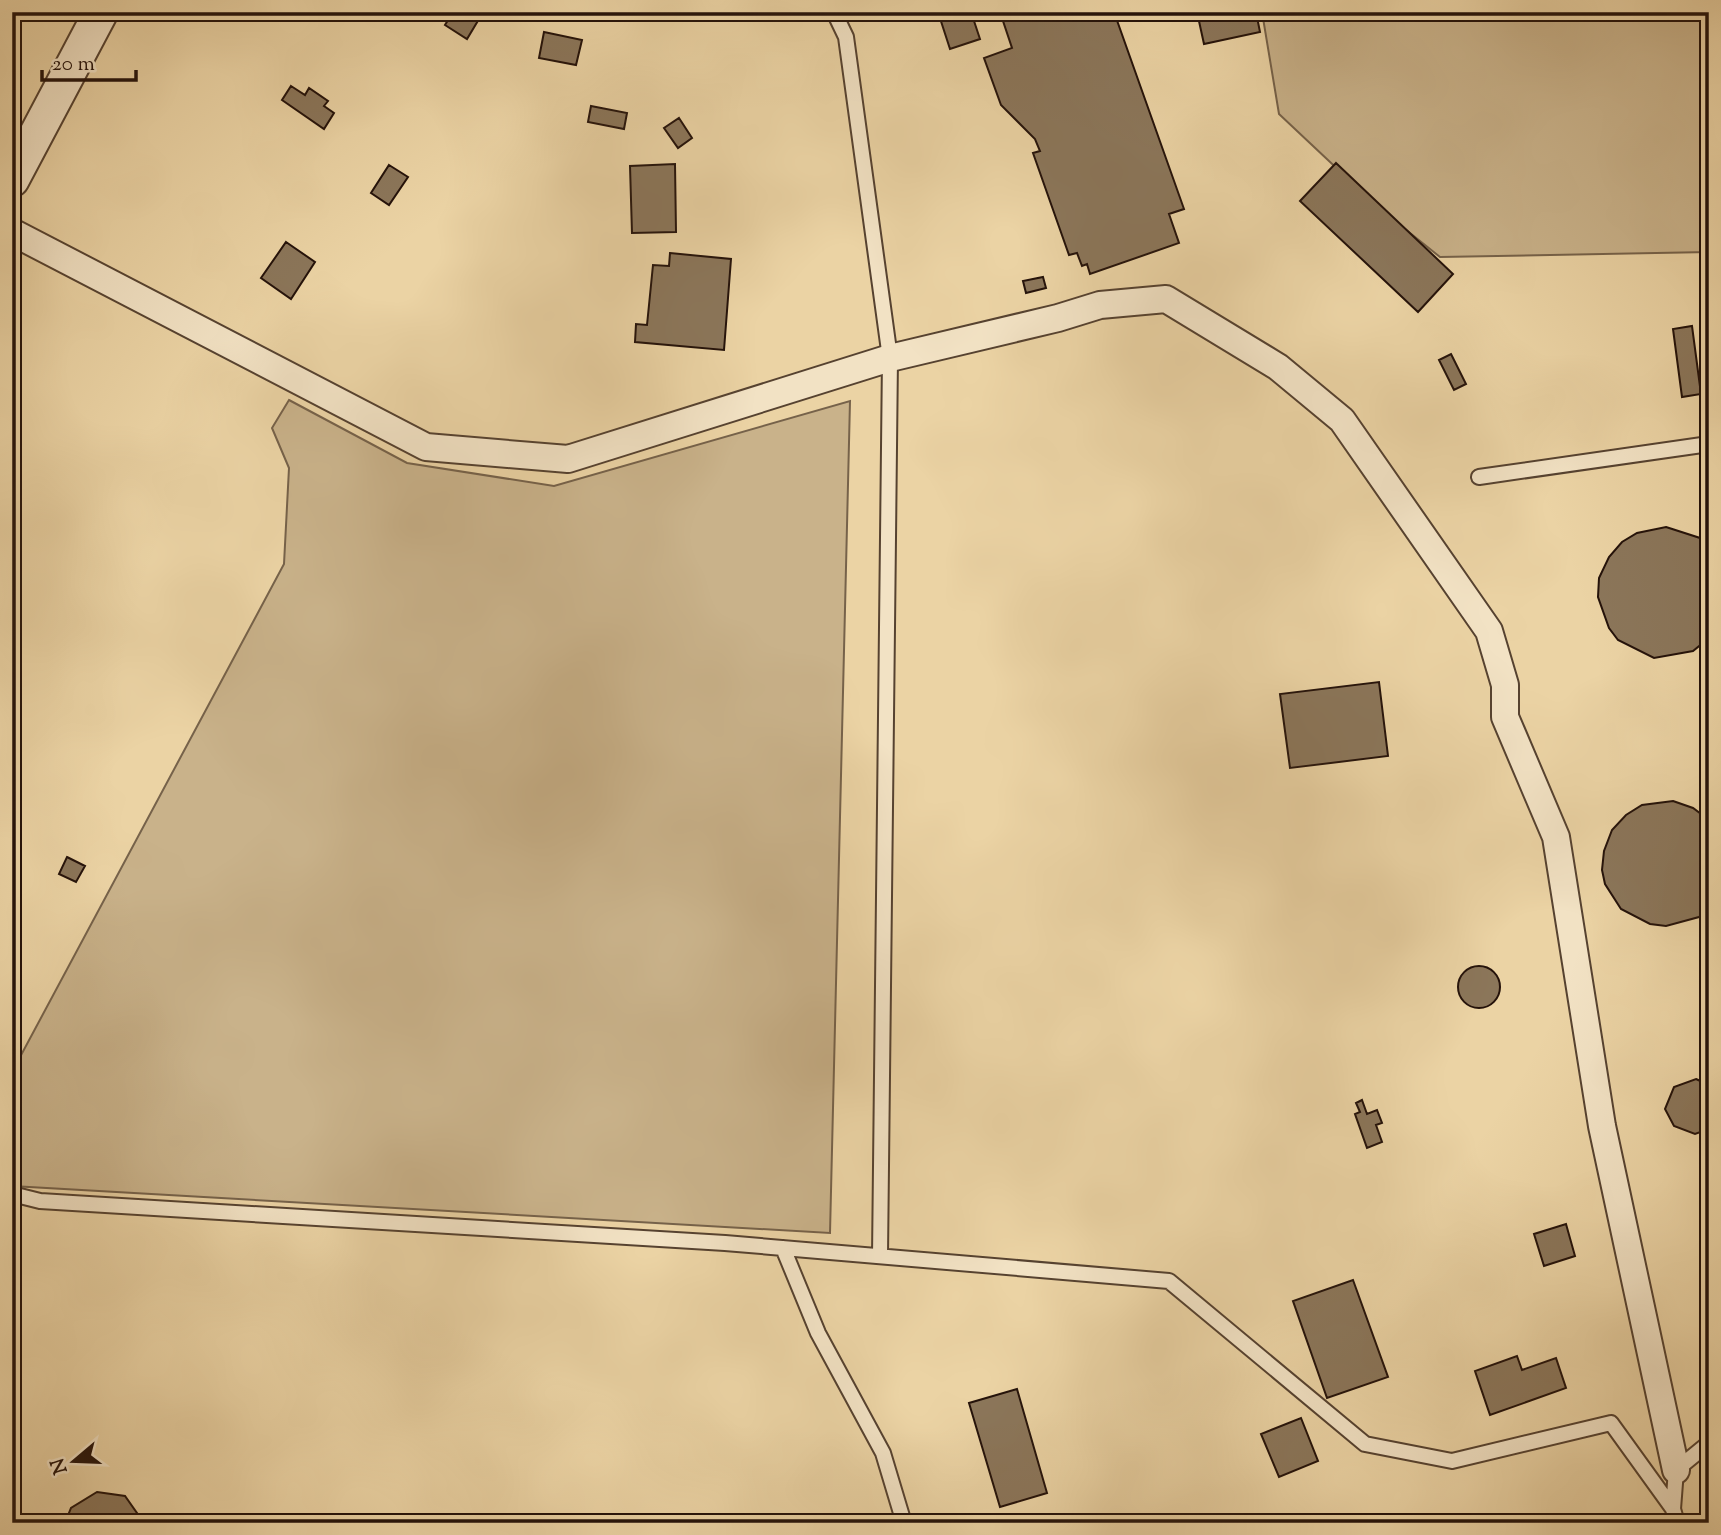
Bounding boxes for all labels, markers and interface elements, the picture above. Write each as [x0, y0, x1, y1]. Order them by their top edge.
scale bar [42, 38, 136, 82]
text: 20 m [52, 50, 95, 80]
north arrow [38, 1426, 108, 1496]
text: N [45, 1454, 76, 1477]

